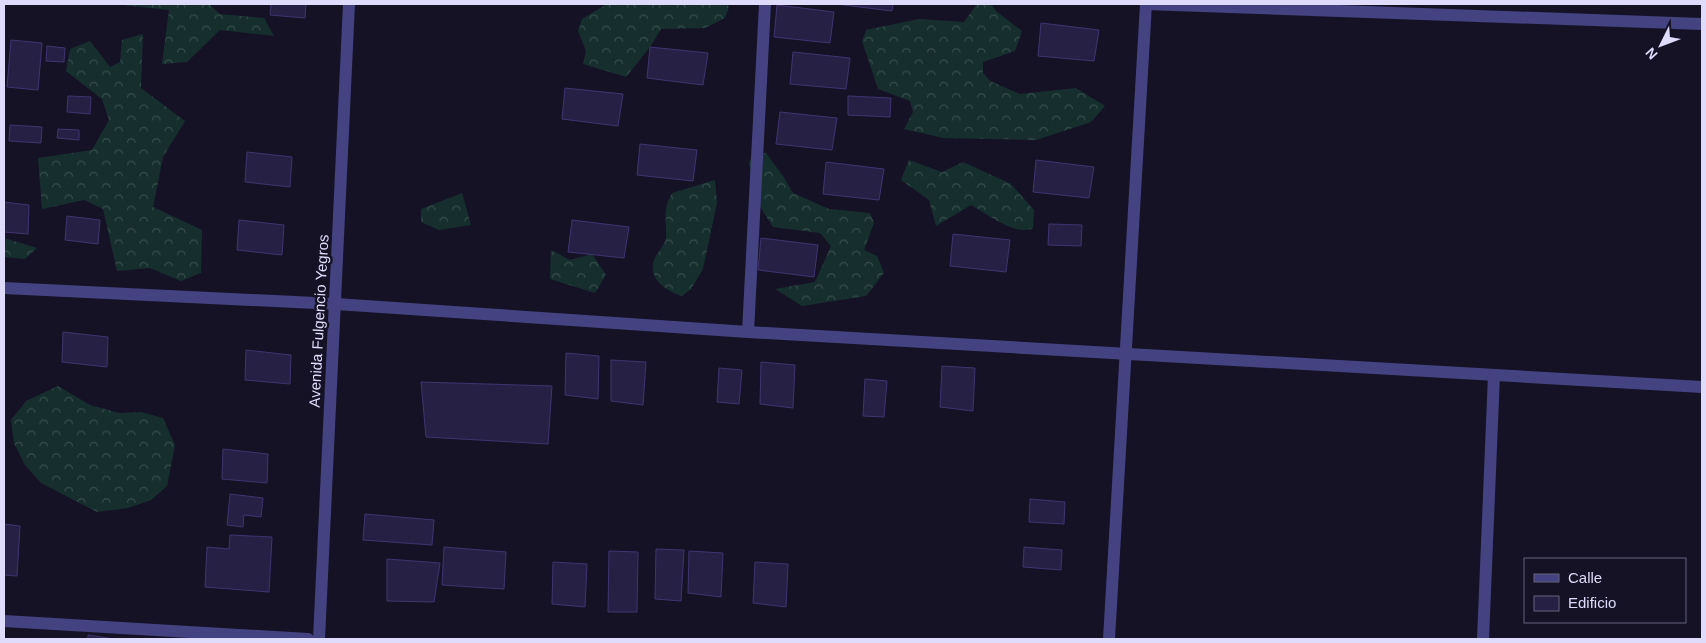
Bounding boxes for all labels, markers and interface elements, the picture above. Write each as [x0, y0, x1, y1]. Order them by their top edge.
north arrow [1636, 20, 1686, 70]
text: N [1642, 45, 1661, 63]
street label: Avenida Fulgencio Yegros [305, 234, 332, 408]
legend [1524, 558, 1686, 623]
text: Calle [1568, 569, 1602, 586]
text: Edificio [1568, 594, 1616, 611]

